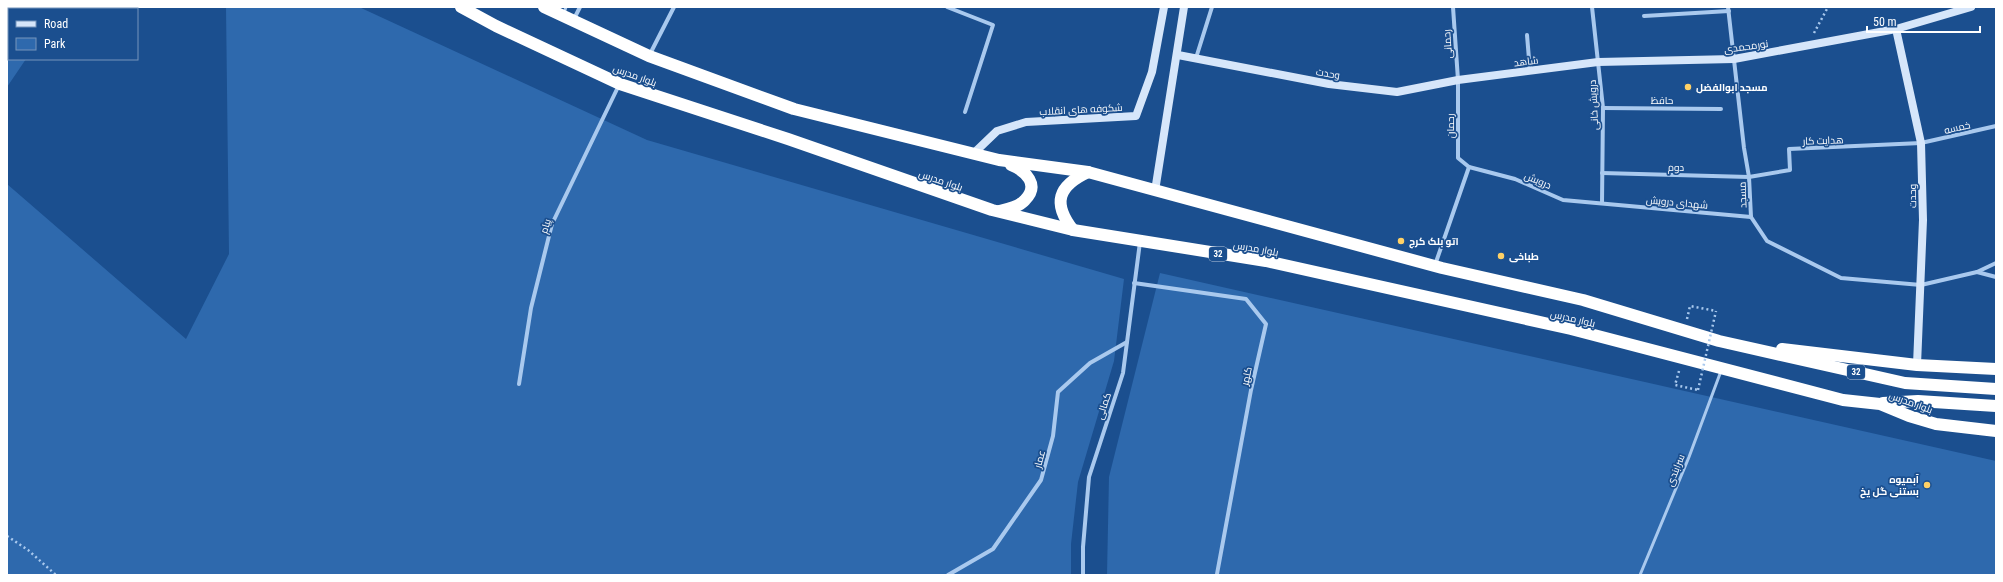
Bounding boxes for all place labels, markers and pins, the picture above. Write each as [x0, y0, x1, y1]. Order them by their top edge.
marker: مسجد ابوالفضل [1683, 82, 1693, 92]
place label: مسجد ابوالفضل [1696, 82, 1768, 94]
marker: اتو بلک کرج [1396, 236, 1406, 246]
place label: اتو بلک کرج [1409, 236, 1459, 249]
marker: طباخی [1496, 251, 1506, 261]
place label: طباخی [1509, 251, 1539, 263]
place label: آبمیوه بستنی گل یخ [1860, 474, 1920, 499]
marker: آبمیوه بستنی گل یخ [1922, 480, 1932, 490]

